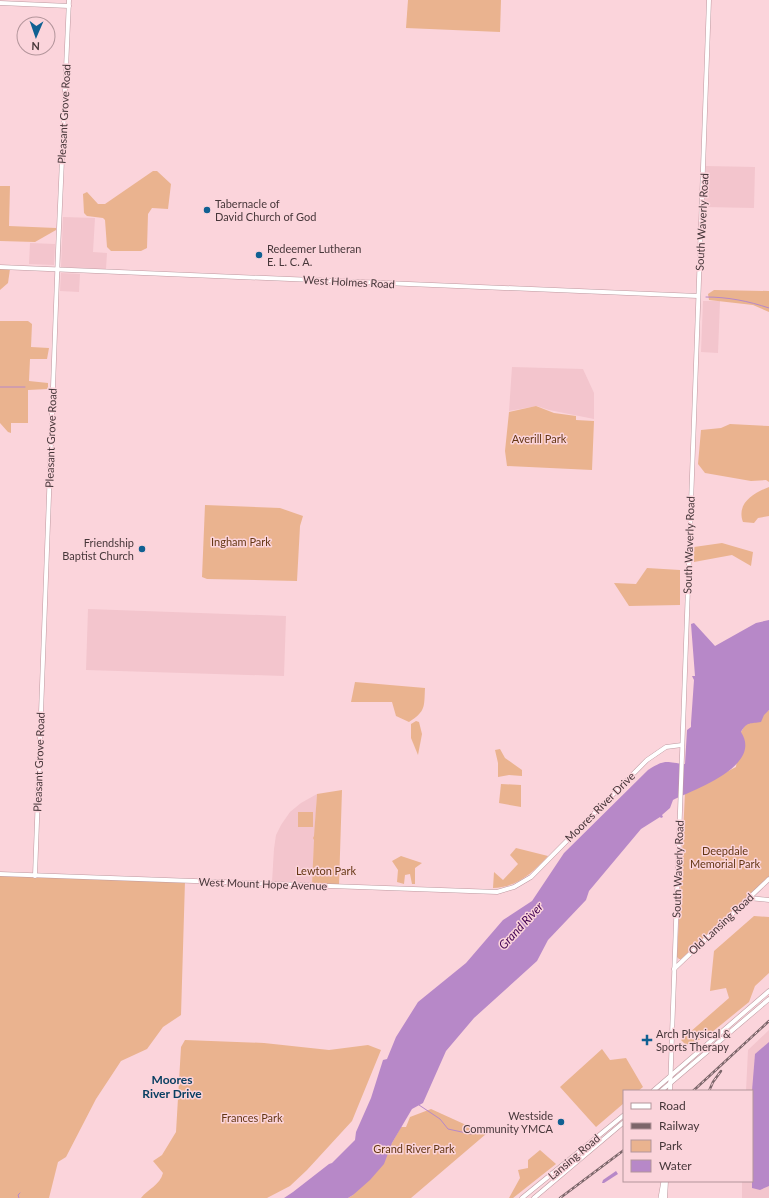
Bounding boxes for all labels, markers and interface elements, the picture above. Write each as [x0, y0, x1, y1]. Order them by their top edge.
north arrow [16, 16, 56, 56]
text: N [31, 40, 40, 53]
street label: Pleasant Grove Road [54, 64, 73, 164]
street label: South Waverly Road [692, 173, 711, 271]
place label: Tabernacle of David Church of God [215, 197, 316, 223]
marker: Tabernacle of David Church of God [202, 205, 212, 215]
place label: Redeemer Lutheran E. L. C. A. [267, 242, 361, 268]
marker: Redeemer Lutheran E. L. C. A. [254, 250, 264, 260]
street label: West Holmes Road [303, 273, 395, 290]
street label: Pleasant Grove Road [42, 388, 59, 488]
park label: Averill Park [512, 432, 567, 445]
street label: South Waverly Road [680, 496, 697, 594]
park label: Ingham Park [211, 535, 271, 548]
place label: Friendship Baptist Church [62, 536, 134, 562]
marker: Friendship Baptist Church [137, 544, 147, 554]
street label: Pleasant Grove Road [30, 712, 47, 812]
street label: Moores River Drive [562, 769, 637, 844]
street label: South Waverly Road [669, 820, 686, 918]
park label: Deepdale Memorial Park [690, 844, 760, 870]
park label: Lewton Park [296, 864, 357, 877]
street label: West Mount Hope Avenue [199, 875, 328, 892]
street label: Old Lansing Road [686, 890, 756, 957]
water label: Grand River [495, 898, 547, 952]
place label: Arch Physical & Sports Therapy [656, 1027, 731, 1053]
marker: Arch Physical & Sports Therapy [641, 1034, 653, 1046]
district label: Moores River Drive [142, 1072, 202, 1101]
legend [623, 1090, 753, 1182]
text: Road [659, 1098, 686, 1113]
place label: Westside Community YMCA [463, 1109, 554, 1135]
park label: Frances Park [221, 1111, 283, 1124]
marker: Westside Community YMCA [556, 1117, 566, 1127]
text: Railway [659, 1118, 700, 1133]
street label: Lansing Road [545, 1131, 602, 1182]
text: Park [659, 1138, 683, 1153]
park label: Grand River Park [373, 1142, 455, 1155]
text: Water [659, 1158, 692, 1173]

